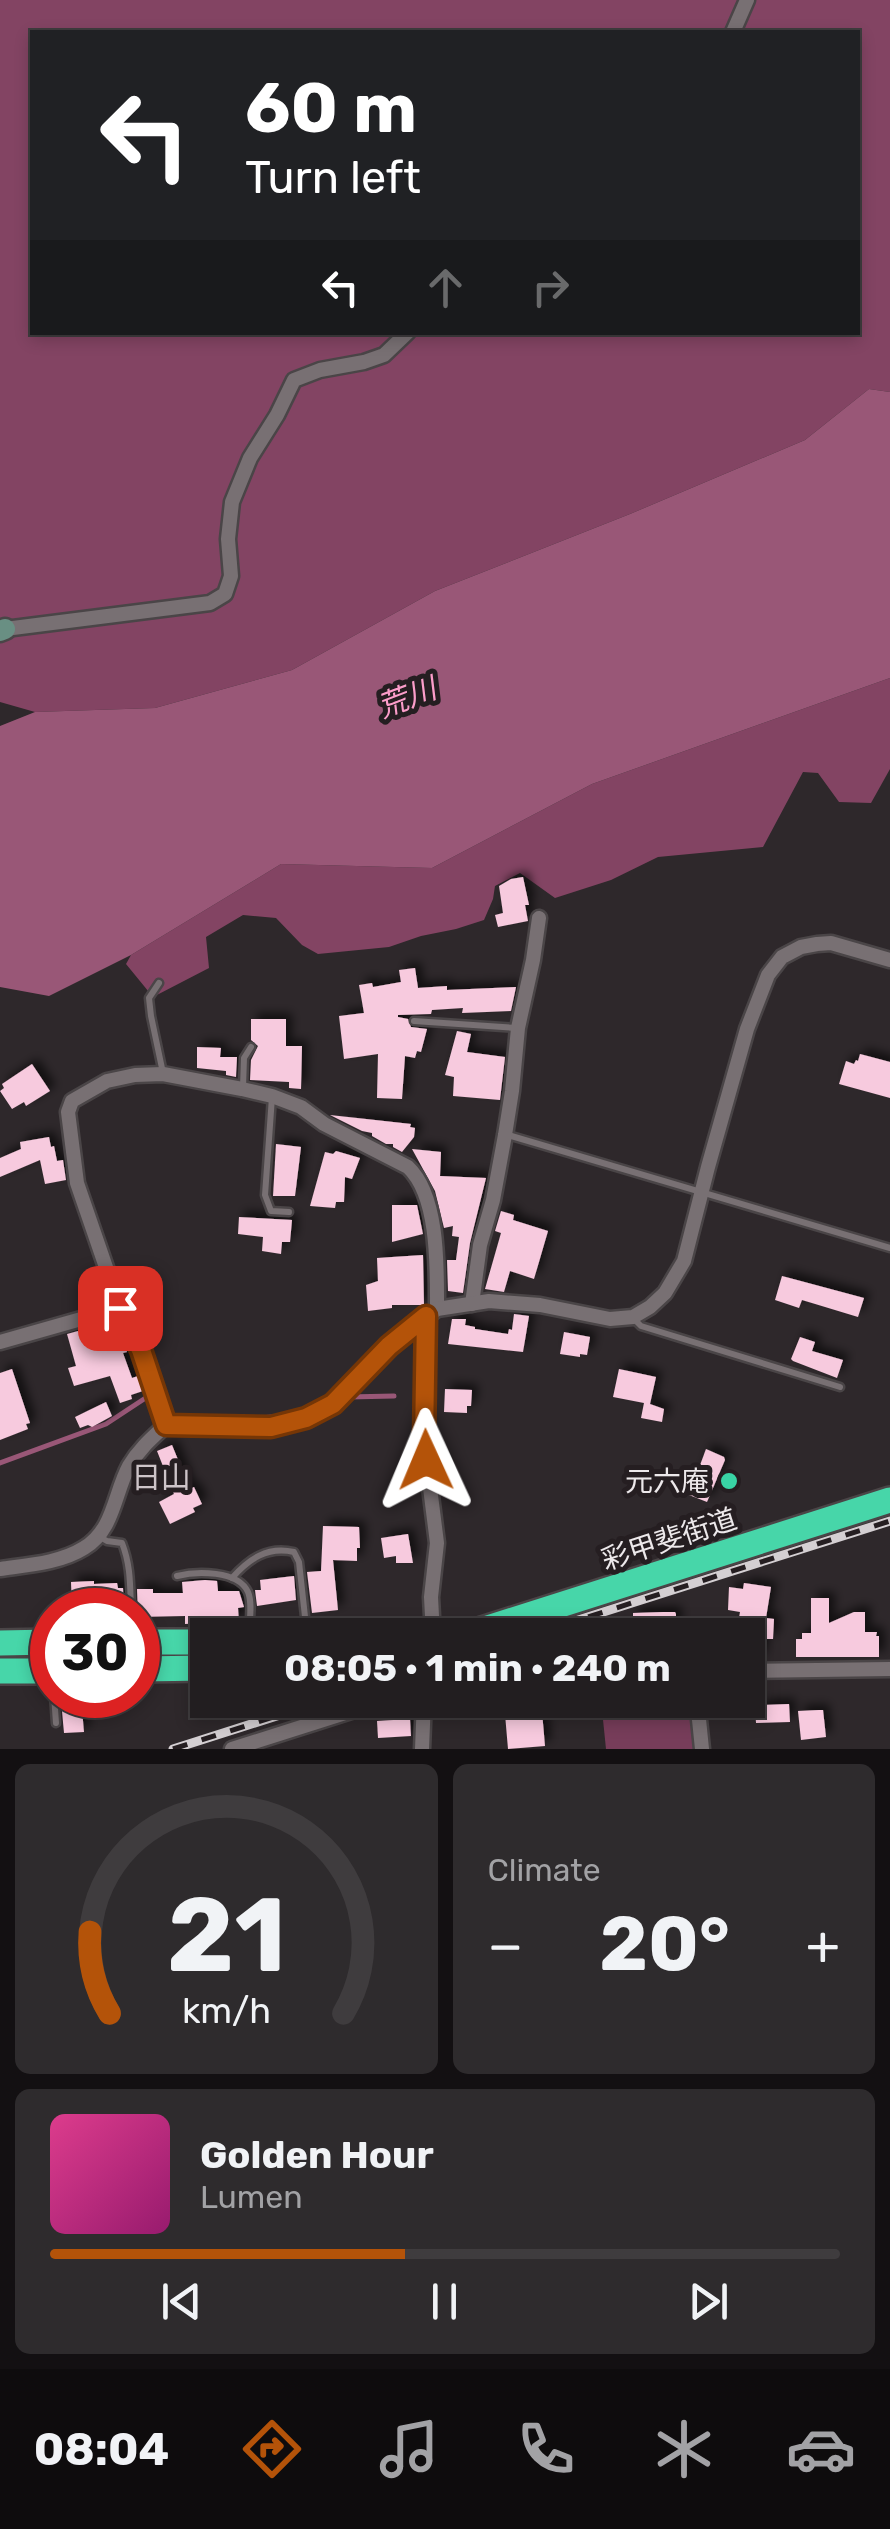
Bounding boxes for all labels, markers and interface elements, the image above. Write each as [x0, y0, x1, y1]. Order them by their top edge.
text: 60 m [245, 67, 417, 150]
icon: left [80, 70, 210, 200]
text: Turn left [245, 151, 421, 204]
icon: left [313, 260, 368, 315]
icon: ahead [418, 260, 473, 315]
icon: right [523, 260, 578, 315]
water label: 荒川 [373, 669, 444, 726]
pin [78, 1266, 163, 1351]
icon: arrive [93, 1281, 148, 1336]
position arrow [374, 1408, 478, 1512]
district label: 日山 [131, 1460, 191, 1496]
place label: 元六庵 [625, 1465, 709, 1498]
marker: 元六庵 [718, 1470, 740, 1492]
street label: 彩甲斐街道 [597, 1502, 741, 1577]
speed limit sign: 30 [30, 1588, 160, 1718]
text: 08:05 · 1 min · 240 m [284, 1645, 671, 1691]
text: Climate [488, 1851, 601, 1889]
text: 21 [167, 1874, 286, 1997]
text: 20° [599, 1900, 730, 1989]
text: − [488, 1913, 523, 1978]
text: + [806, 1913, 840, 1978]
text: km/h [182, 1990, 271, 2032]
text: Golden Hour [200, 2132, 434, 2178]
text: Lumen [200, 2178, 303, 2216]
icon: previous [154, 2274, 209, 2329]
icon: pause [417, 2274, 472, 2329]
icon: next [681, 2274, 736, 2329]
icon: directions [237, 2414, 307, 2484]
icon: music [374, 2414, 444, 2484]
icon: phone [511, 2414, 581, 2484]
icon: climate [649, 2414, 719, 2484]
icon: car [786, 2414, 856, 2484]
text: 08:04 [34, 2423, 169, 2476]

